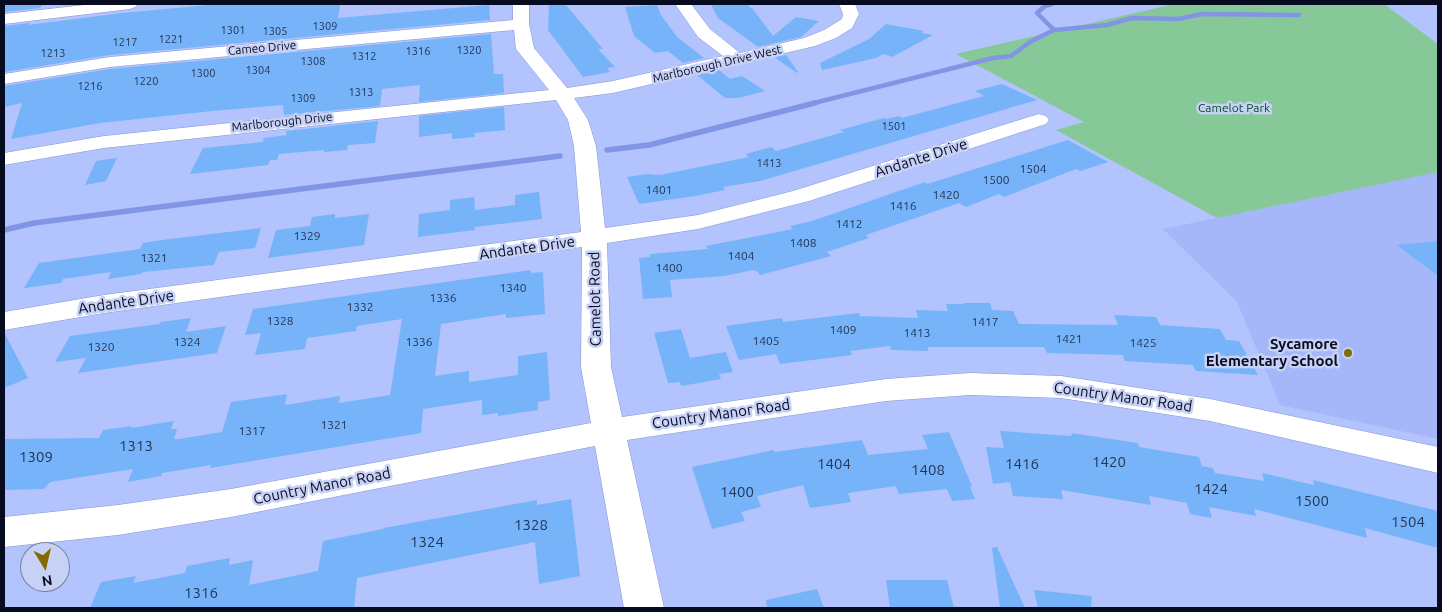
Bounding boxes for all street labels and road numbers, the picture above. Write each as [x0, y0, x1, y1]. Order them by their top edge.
street label: Cameo Drive [227, 38, 297, 58]
street label: Marlborough Drive West [651, 42, 783, 86]
street label: Marlborough Drive [231, 110, 333, 134]
street label: Andante Drive [872, 135, 970, 181]
street label: Andante Drive [478, 232, 576, 264]
street label: Camelot Road [585, 251, 605, 347]
street label: Andante Drive [77, 286, 175, 318]
street label: Country Manor Road [1053, 378, 1193, 416]
street label: Country Manor Road [651, 395, 791, 433]
street label: Country Manor Road [252, 464, 392, 508]

